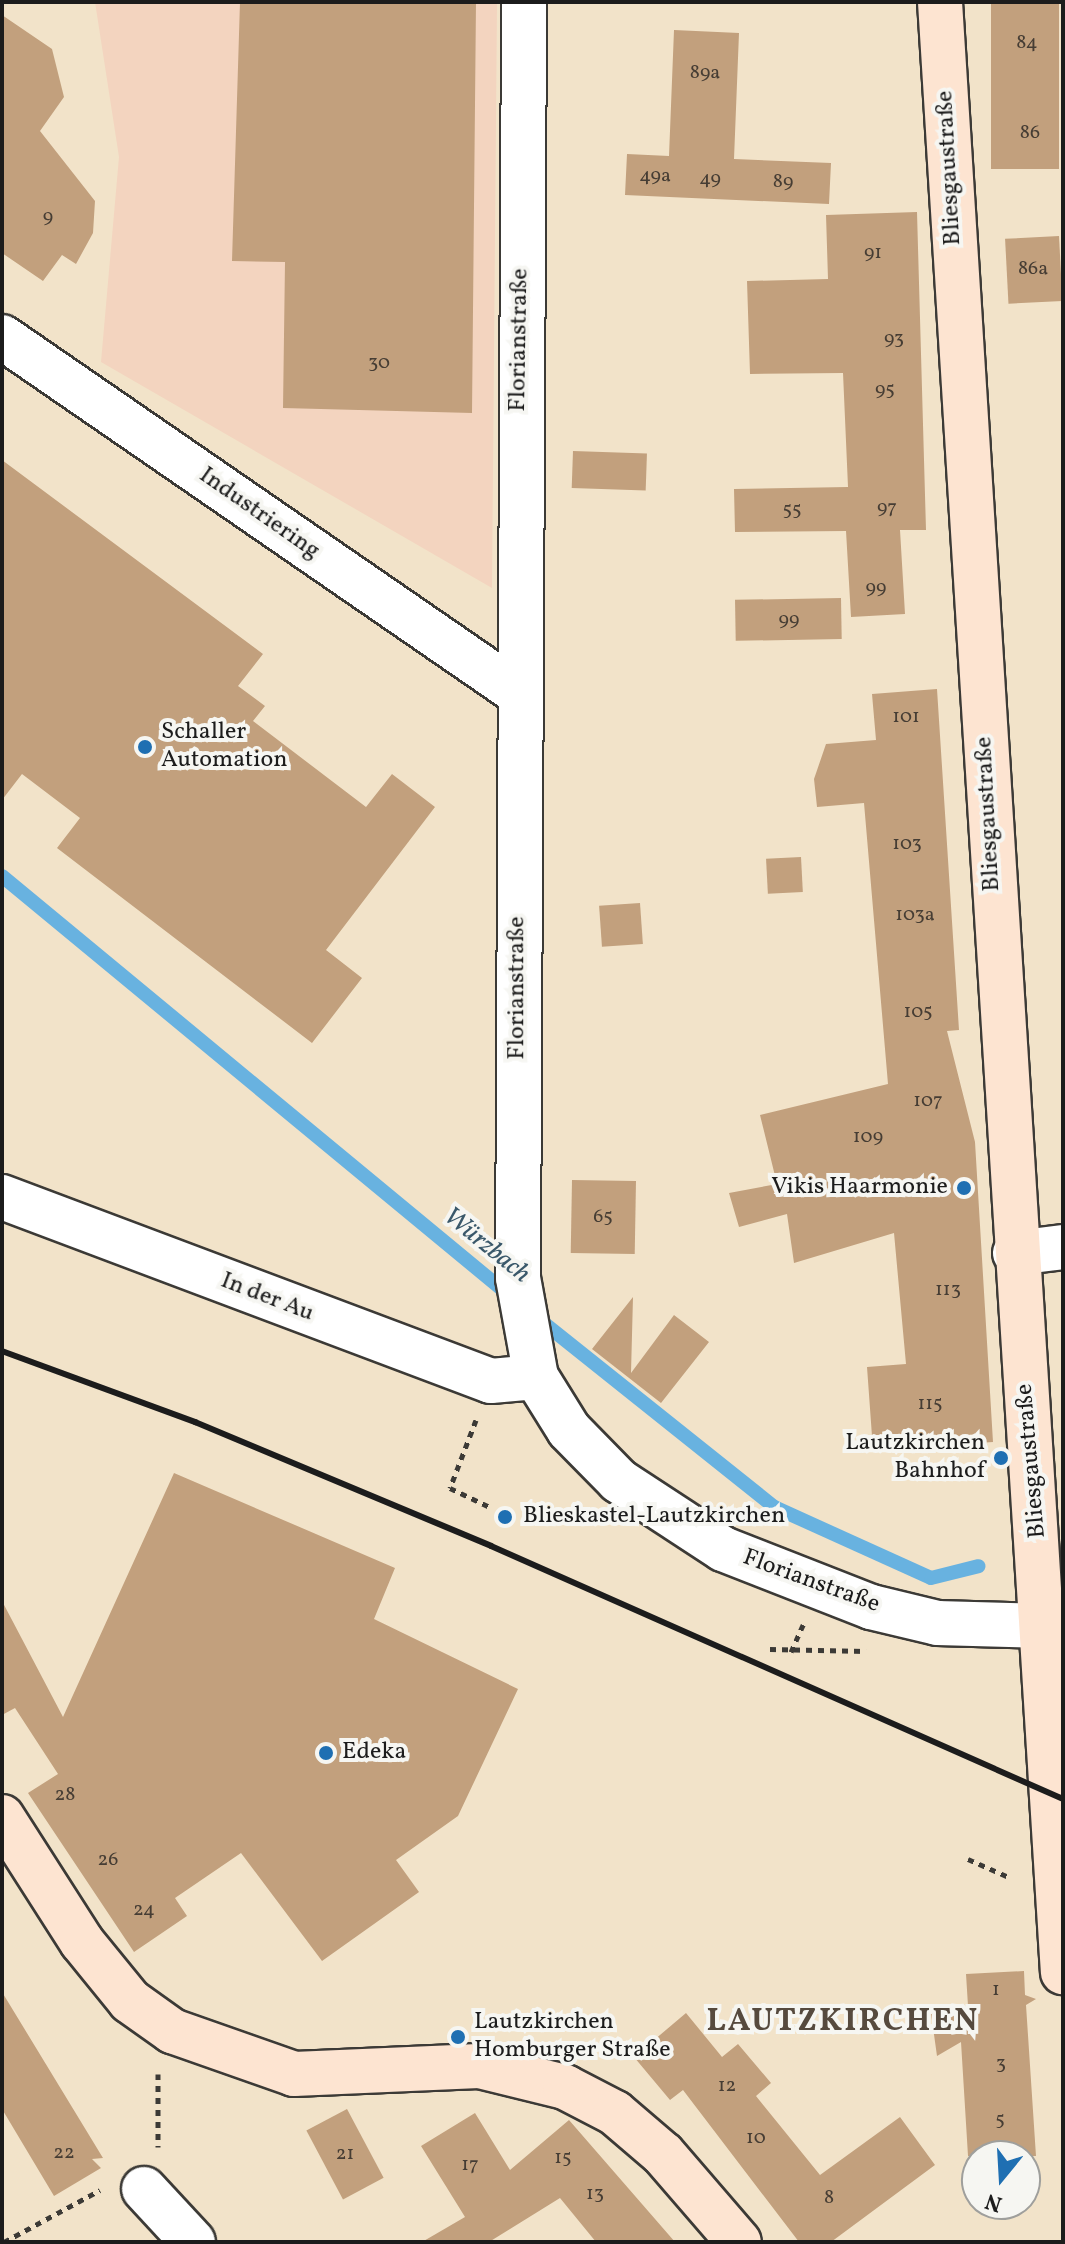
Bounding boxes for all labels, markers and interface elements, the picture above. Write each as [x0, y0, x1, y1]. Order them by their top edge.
house number: 84 [1016, 31, 1038, 55]
house number: 89a [690, 61, 720, 85]
street label: Bliesgaustraße [932, 90, 968, 246]
house number: 86 [1020, 121, 1040, 145]
house number: 49a [639, 164, 671, 188]
house number: 49 [699, 167, 721, 191]
house number: 89 [773, 170, 793, 194]
house number: 9 [43, 205, 53, 229]
house number: 91 [864, 241, 882, 265]
house number: 86a [1018, 257, 1048, 281]
street label: Florianstraße [504, 268, 536, 412]
house number: 93 [884, 327, 904, 351]
house number: 30 [368, 351, 390, 375]
house number: 95 [875, 378, 895, 402]
street label: Industriering [193, 462, 325, 566]
house number: 97 [877, 496, 897, 520]
house number: 55 [782, 498, 802, 522]
house number: 99 [866, 576, 886, 600]
house number: 99 [779, 608, 799, 632]
house number: 101 [892, 705, 920, 729]
place label: Schaller Automation [161, 719, 287, 775]
street label: Bliesgaustraße [971, 736, 1007, 892]
marker: Schaller Automation [136, 738, 154, 756]
house number: 103 [892, 832, 922, 856]
house number: 103a [895, 903, 935, 927]
street label: Florianstraße [504, 916, 532, 1060]
house number: 105 [903, 1000, 933, 1024]
house number: 107 [913, 1089, 943, 1113]
house number: 109 [853, 1125, 883, 1149]
place label: Vikis Haarmonie [771, 1174, 948, 1202]
marker: Vikis Haarmonie [955, 1179, 973, 1197]
water label: Würzbach [436, 1201, 536, 1291]
house number: 65 [593, 1205, 613, 1229]
street label: In der Au [216, 1267, 318, 1329]
house number: 113 [935, 1278, 961, 1302]
street label: Bliesgaustraße [1011, 1382, 1053, 1540]
house number: 115 [917, 1392, 943, 1416]
place label: Lautzkirchen Bahnhof [845, 1430, 985, 1486]
marker: Lautzkirchen Bahnhof [992, 1449, 1010, 1467]
place label: Blieskastel-Lautzkirchen [523, 1503, 785, 1531]
marker: Blieskastel-Lautzkirchen [494, 1506, 516, 1528]
street label: Florianstraße [739, 1544, 883, 1620]
place label: Edeka [342, 1739, 406, 1767]
marker: Edeka [317, 1744, 335, 1762]
house number: 28 [55, 1783, 75, 1807]
house number: 26 [98, 1848, 118, 1872]
house number: 24 [133, 1898, 155, 1922]
house number: 1 [992, 1978, 1000, 2002]
district label: LAUTZKIRCHEN [706, 2003, 980, 2041]
place label: Lautzkirchen Homburger Straße [474, 2009, 671, 2065]
marker: Lautzkirchen Homburger Straße [449, 2028, 467, 2046]
house number: 3 [996, 2052, 1006, 2076]
house number: 12 [718, 2074, 736, 2098]
house number: 5 [995, 2108, 1005, 2132]
house number: 10 [746, 2126, 766, 2150]
north arrow [961, 2140, 1041, 2220]
house number: 22 [53, 2141, 75, 2165]
house number: 21 [336, 2142, 354, 2166]
house number: 15 [554, 2146, 572, 2170]
house number: 17 [461, 2153, 479, 2177]
house number: 13 [586, 2182, 604, 2206]
text: N [982, 2184, 1006, 2219]
house number: 8 [824, 2186, 834, 2210]

